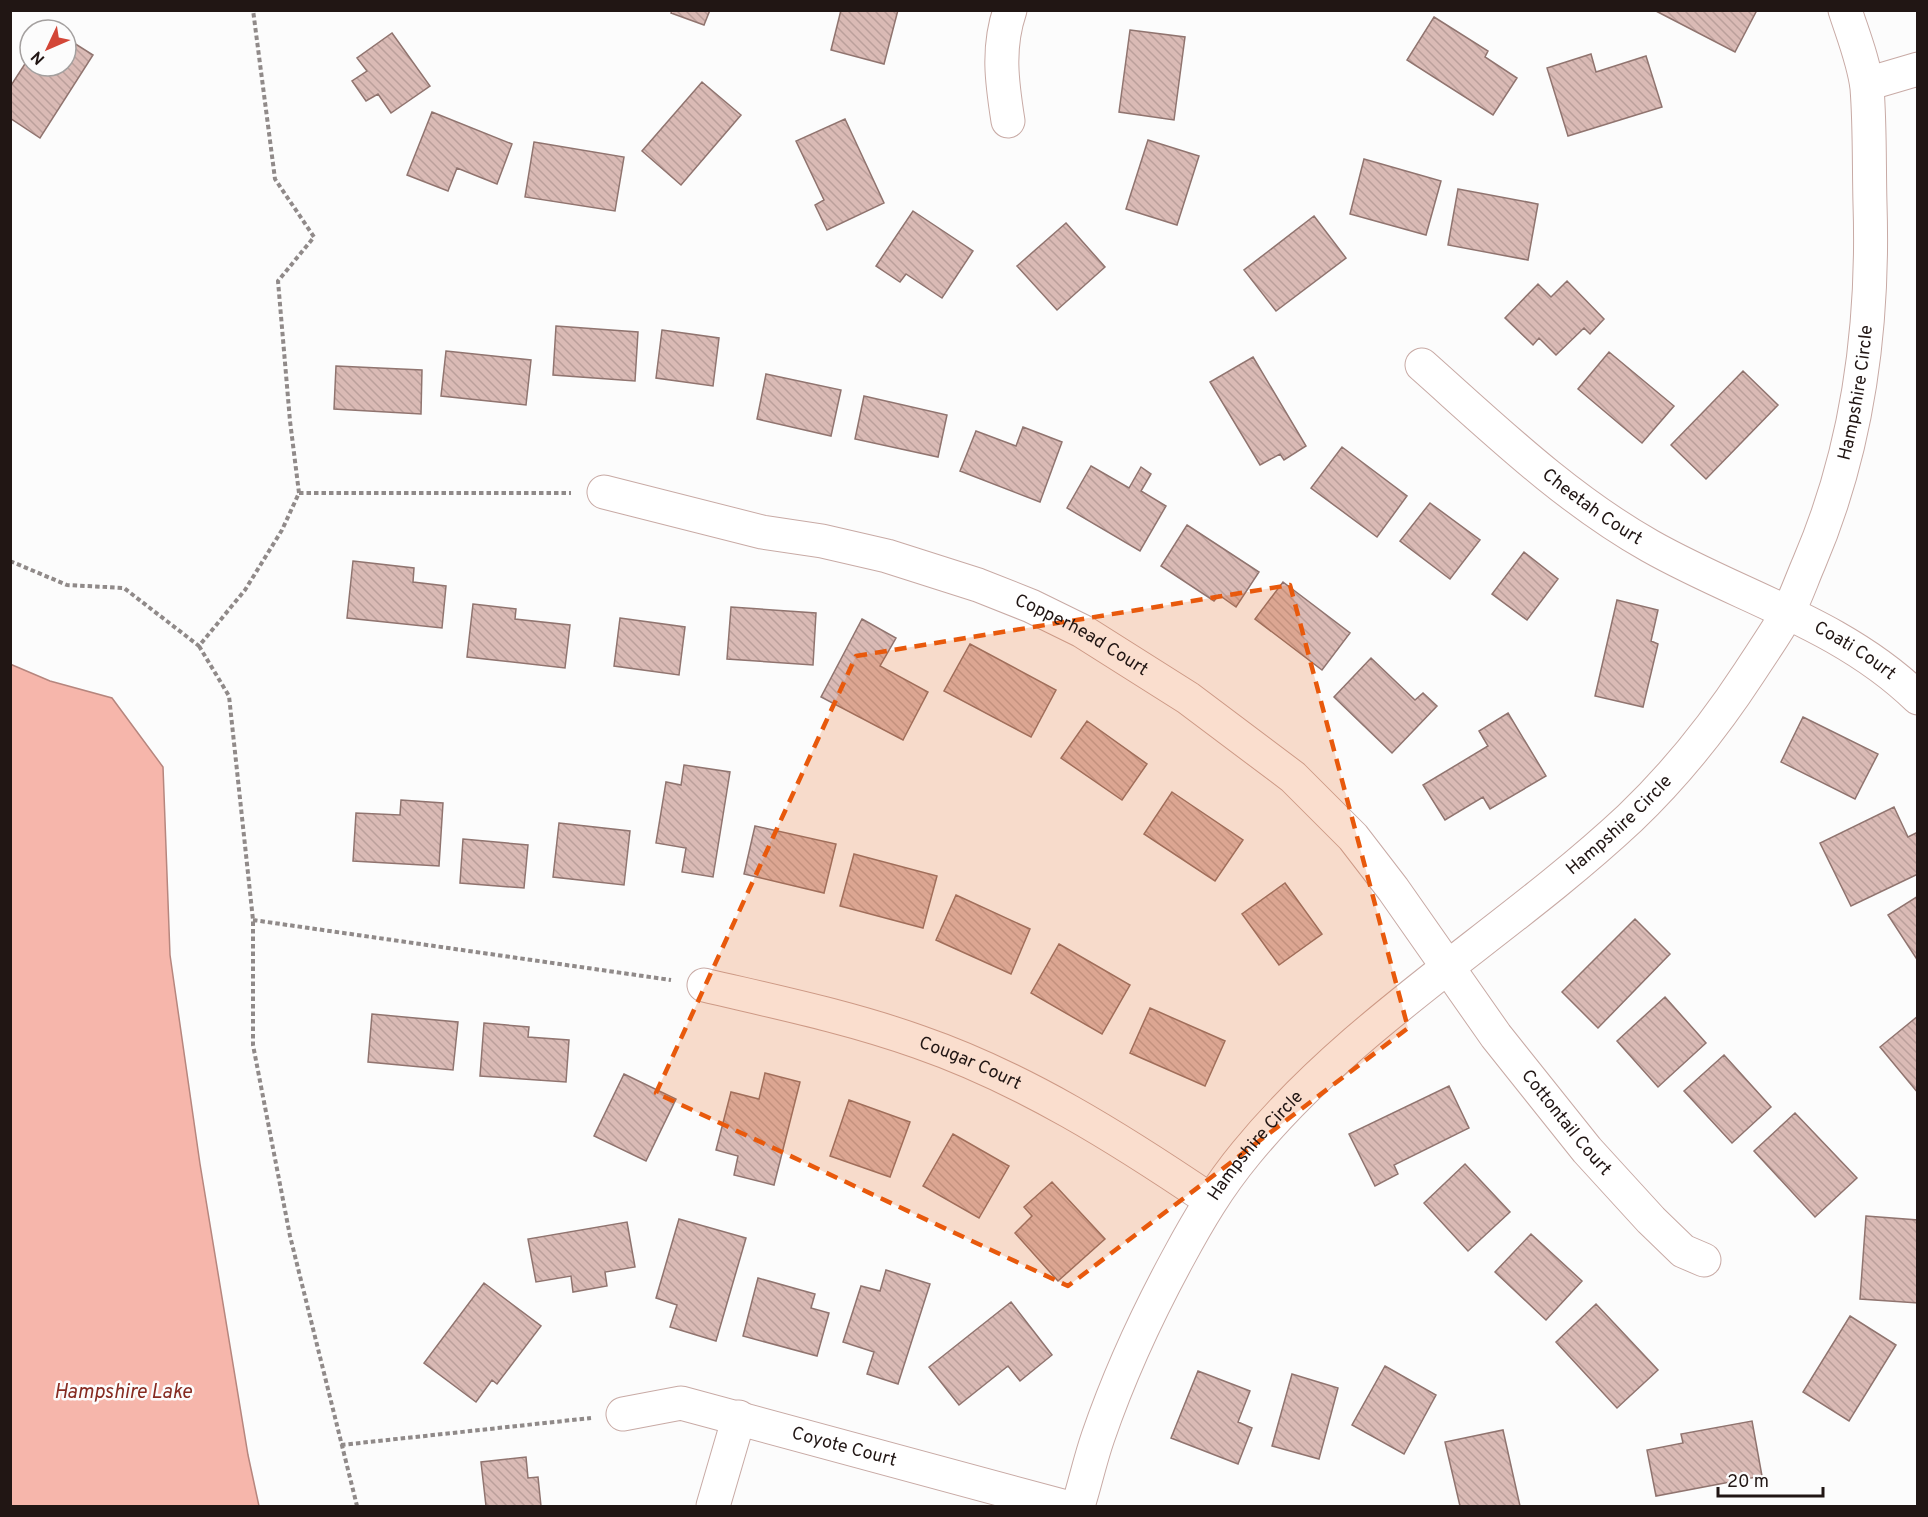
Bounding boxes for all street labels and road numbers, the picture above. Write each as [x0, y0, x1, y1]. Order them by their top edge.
street label: Hampshire Circle [1833, 324, 1878, 463]
street label: Cheetah Court [1537, 464, 1647, 551]
street label: Copperhead Court [1011, 589, 1152, 681]
street label: Coati Court [1810, 616, 1900, 685]
street label: Hampshire Circle [1561, 770, 1677, 880]
street label: Cougar Court [916, 1031, 1025, 1095]
street label: Cottontail Court [1516, 1065, 1616, 1181]
street label: Hampshire Circle [1203, 1086, 1308, 1205]
street label: Coyote Court [789, 1422, 899, 1472]

